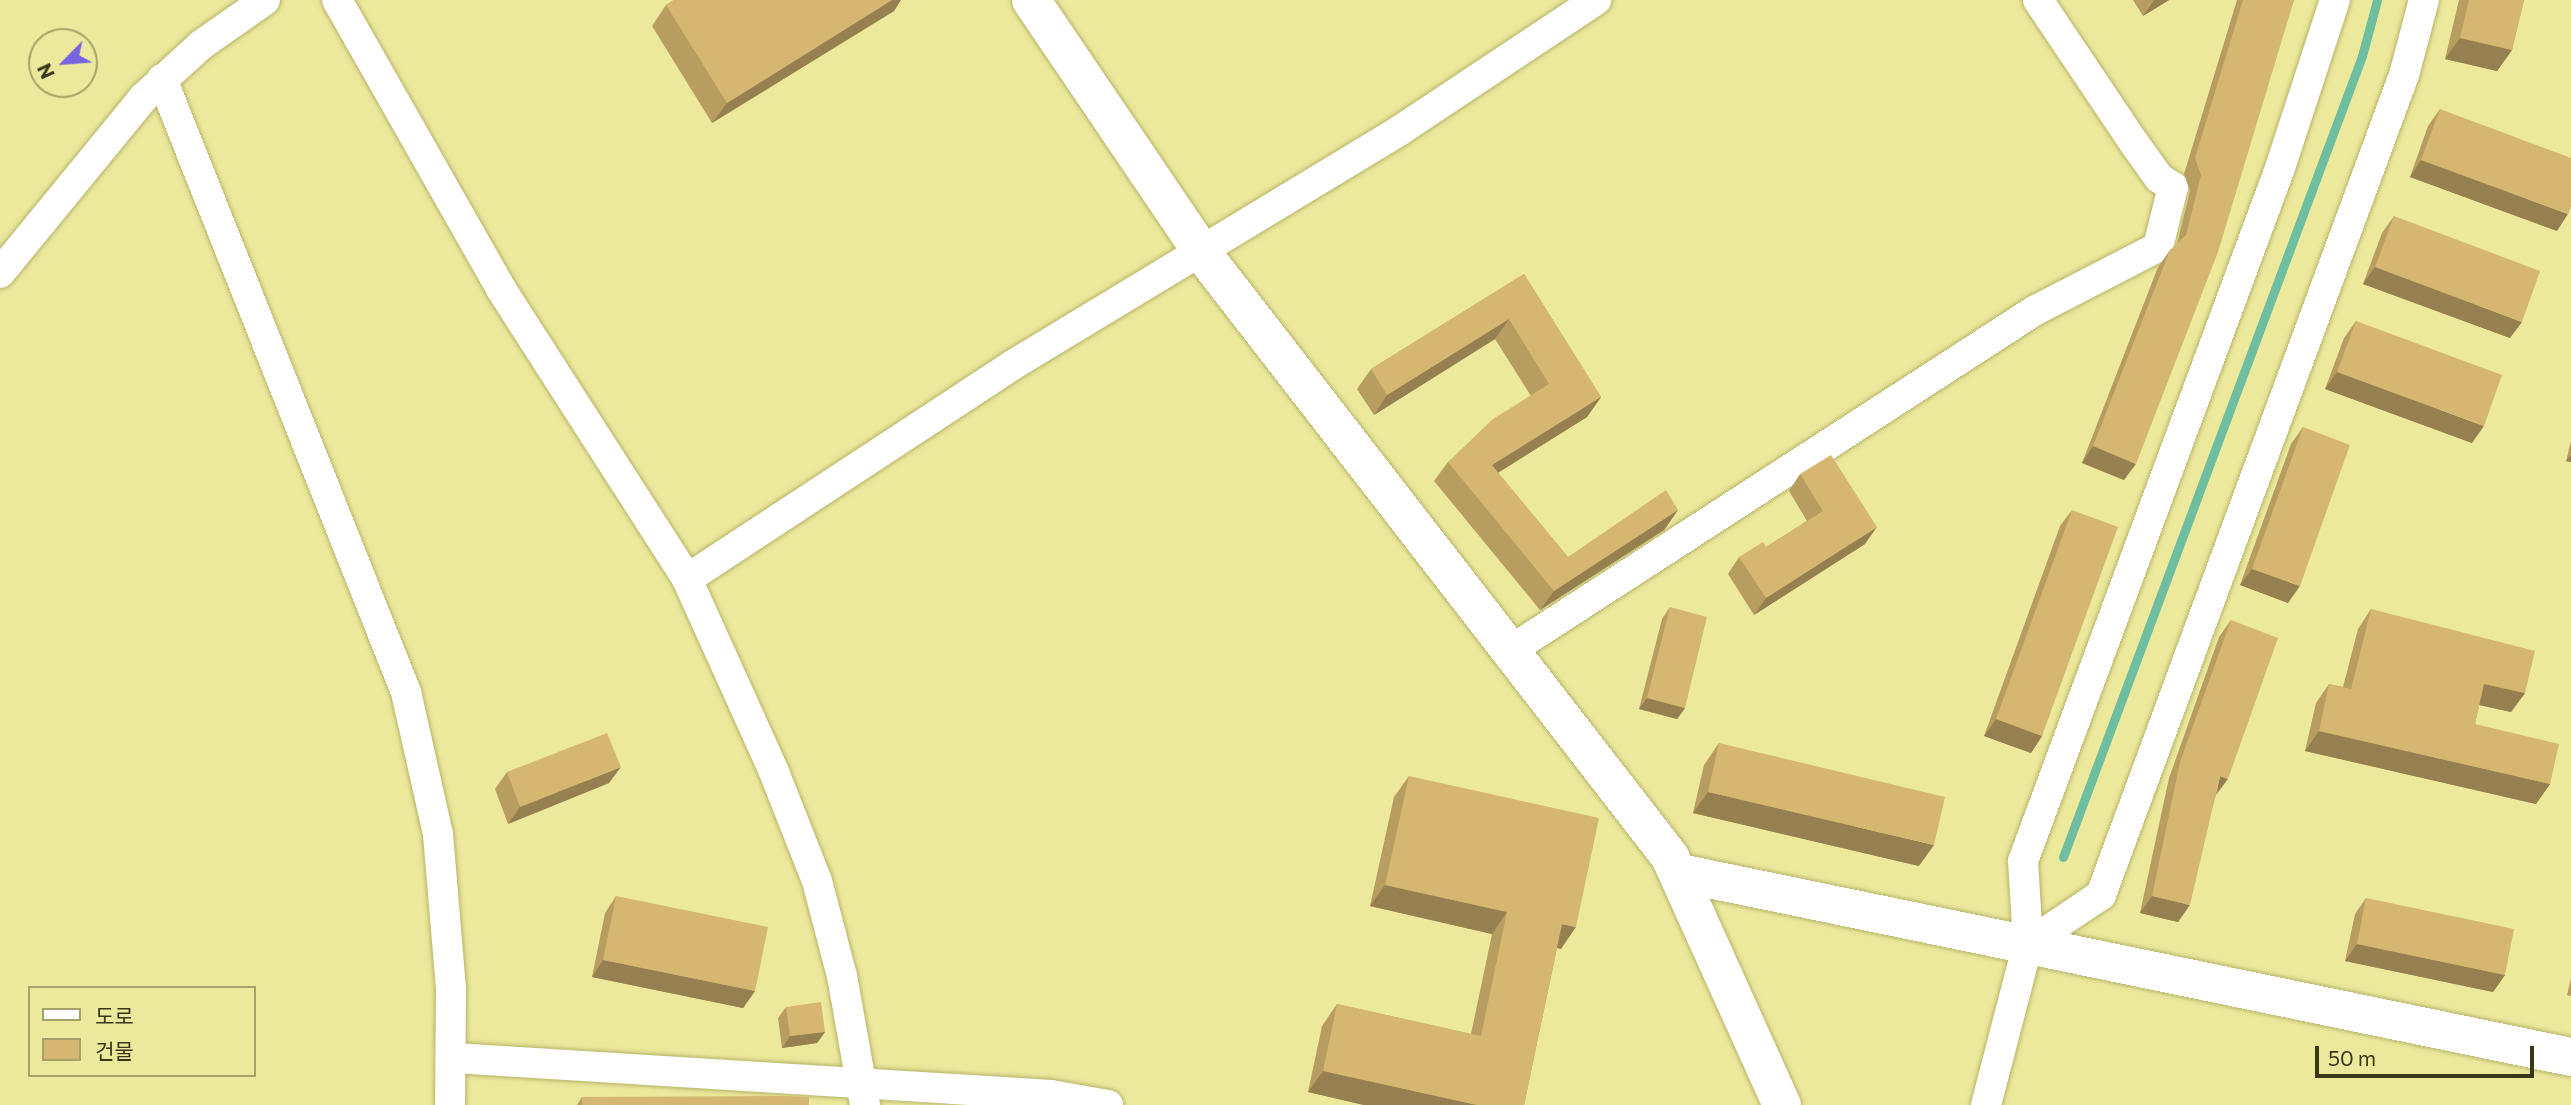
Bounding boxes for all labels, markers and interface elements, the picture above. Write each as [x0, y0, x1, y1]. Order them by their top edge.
north arrow [28, 28, 98, 98]
text: N [32, 60, 59, 83]
legend [28, 986, 256, 1077]
text: 도로 [95, 1003, 134, 1028]
scale bar [2319, 1032, 2538, 1076]
text: 건물 [95, 1038, 134, 1063]
text: 50 m [2328, 1045, 2376, 1070]

